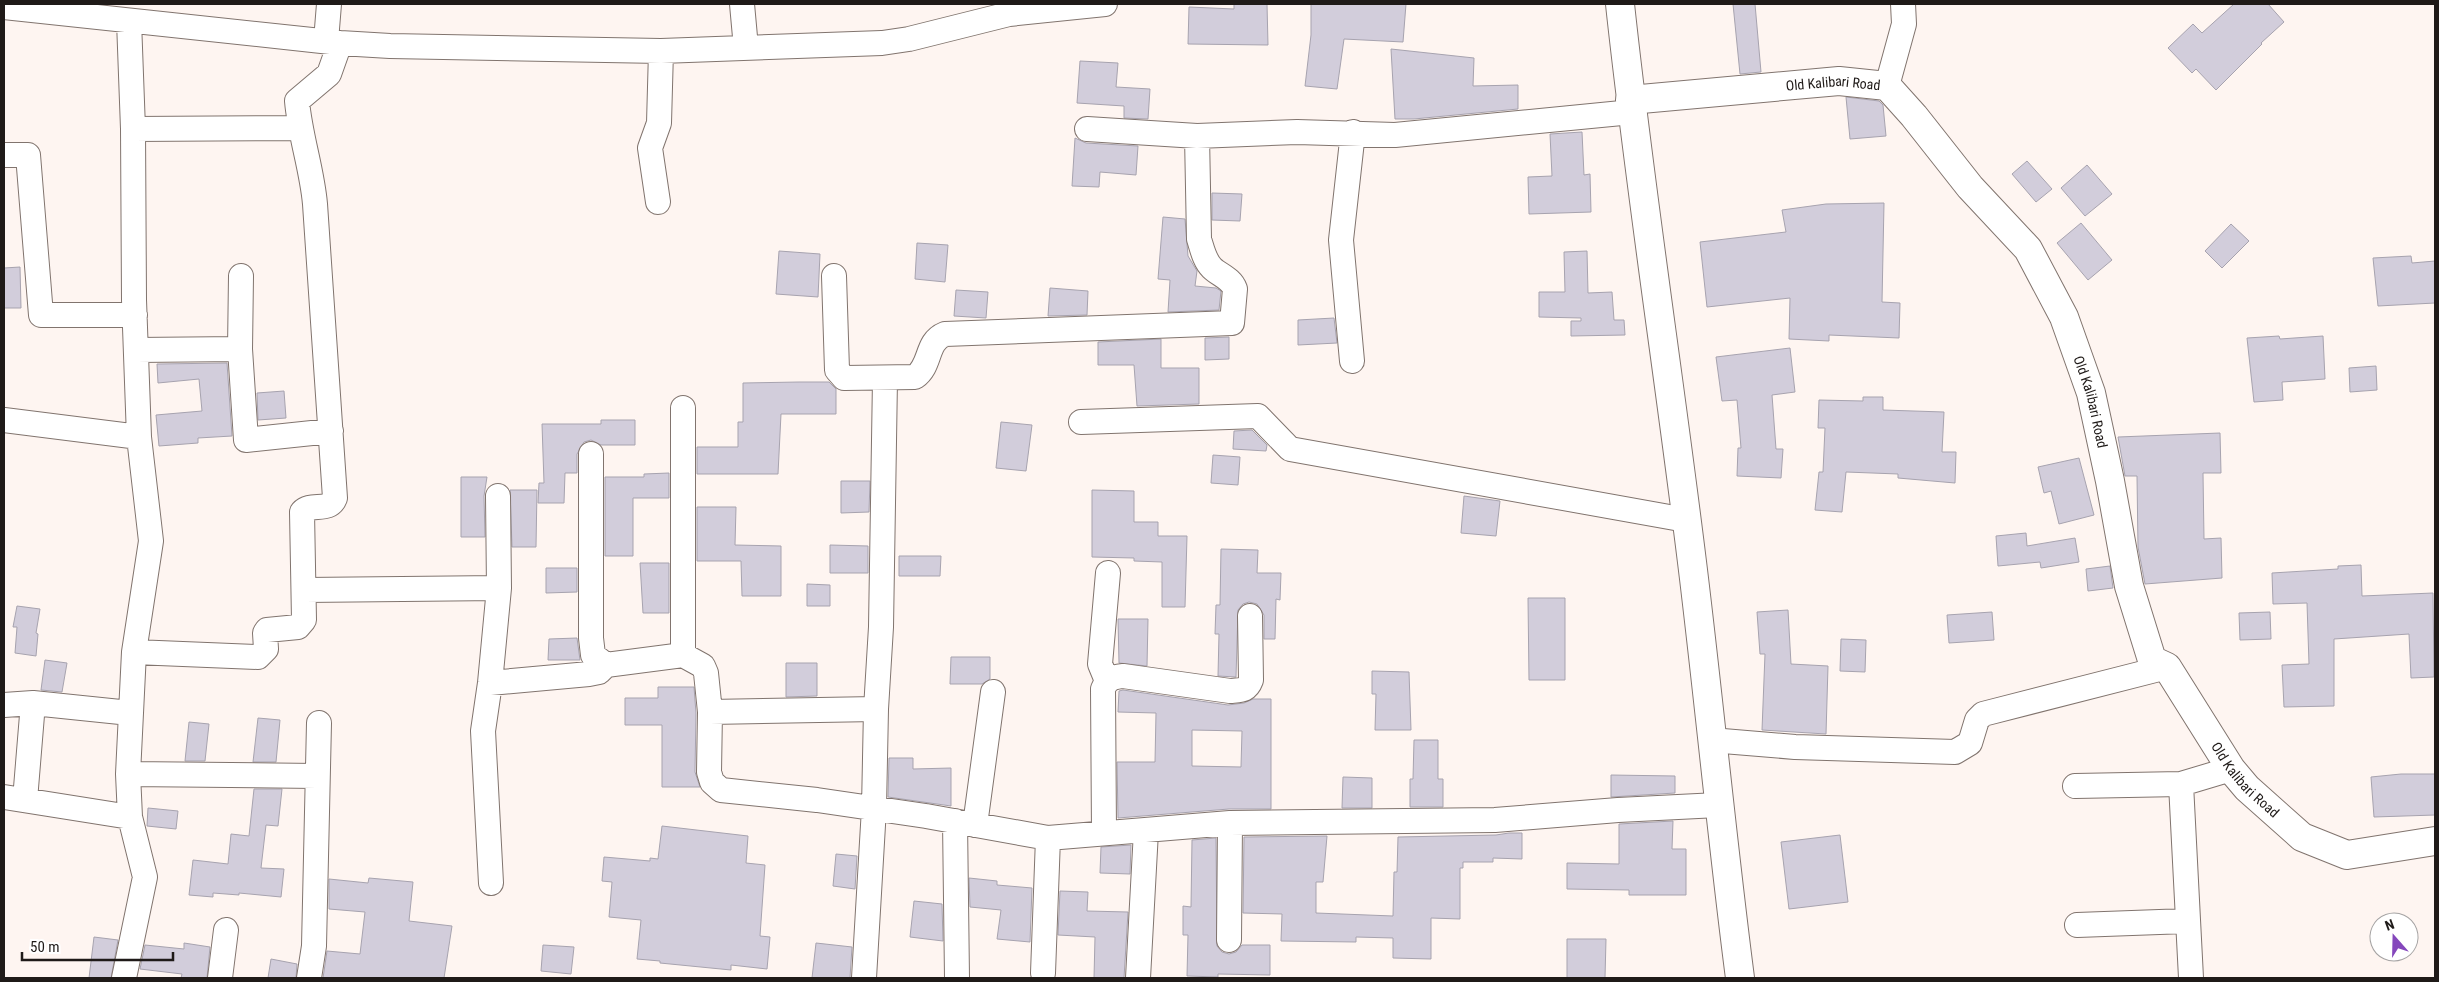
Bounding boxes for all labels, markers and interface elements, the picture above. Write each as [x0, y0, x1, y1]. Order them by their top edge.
street label: Old Kalibari Road [1785, 73, 1881, 94]
street label: Old Kalibari Road [2070, 354, 2111, 450]
street label: Old Kalibari Road [2208, 739, 2282, 821]
north arrow [2369, 912, 2419, 962]
text: N [2383, 916, 2396, 934]
scale bar [22, 930, 174, 962]
text: 50 m [30, 938, 60, 956]

